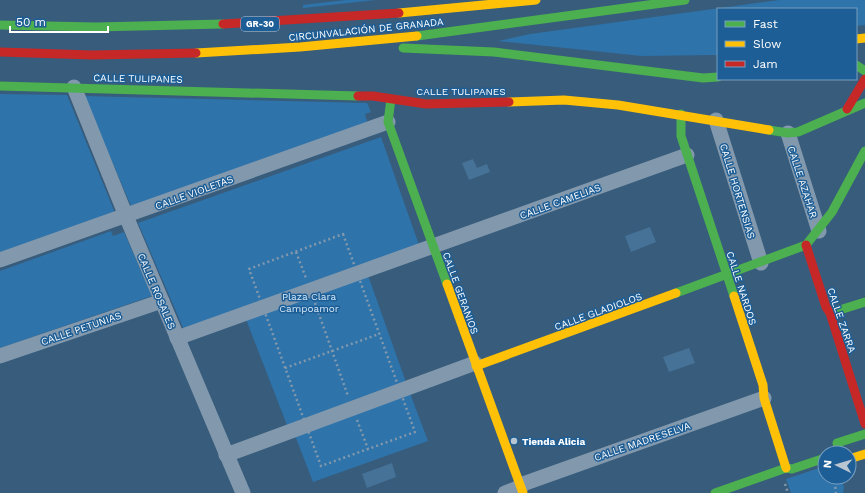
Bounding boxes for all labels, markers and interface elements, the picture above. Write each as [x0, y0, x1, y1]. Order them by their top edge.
scale bar [10, 8, 108, 34]
legend [717, 8, 857, 80]
text: 50 m [16, 15, 46, 29]
street label: CIRCUNVALACIÓN DE GRANADA [288, 16, 444, 43]
road number: GR-30 [241, 17, 279, 31]
text: Fast [753, 17, 778, 31]
text: Slow [753, 37, 781, 51]
text: Jam [753, 57, 778, 71]
street label: CALLE TULIPANES [93, 72, 183, 85]
street label: CALLE TULIPANES [416, 86, 506, 97]
street label: CALLE HORTENSIAS [718, 142, 757, 240]
street label: CALLE AZAHAR [786, 145, 819, 220]
street label: CALLE VIOLETAS [154, 173, 235, 212]
street label: CALLE CAMELIAS [518, 182, 602, 221]
street label: CALLE NARDOS [724, 250, 759, 326]
street label: CALLE GERANIOS [441, 251, 480, 336]
street label: CALLE ROSALES [136, 252, 177, 331]
street label: CALLE ZARRA [825, 286, 858, 354]
park label: Plaza Clara Campoamor [279, 291, 339, 314]
street label: CALLE GLADIOLOS [553, 291, 643, 332]
street label: CALLE PETUNIAS [40, 310, 123, 347]
street label: CALLE MADRESELVA [593, 420, 692, 463]
marker: Tienda Alicia [509, 436, 519, 446]
place label: Tienda Alicia [522, 436, 585, 447]
north arrow [817, 445, 857, 485]
text: N [821, 460, 834, 469]

